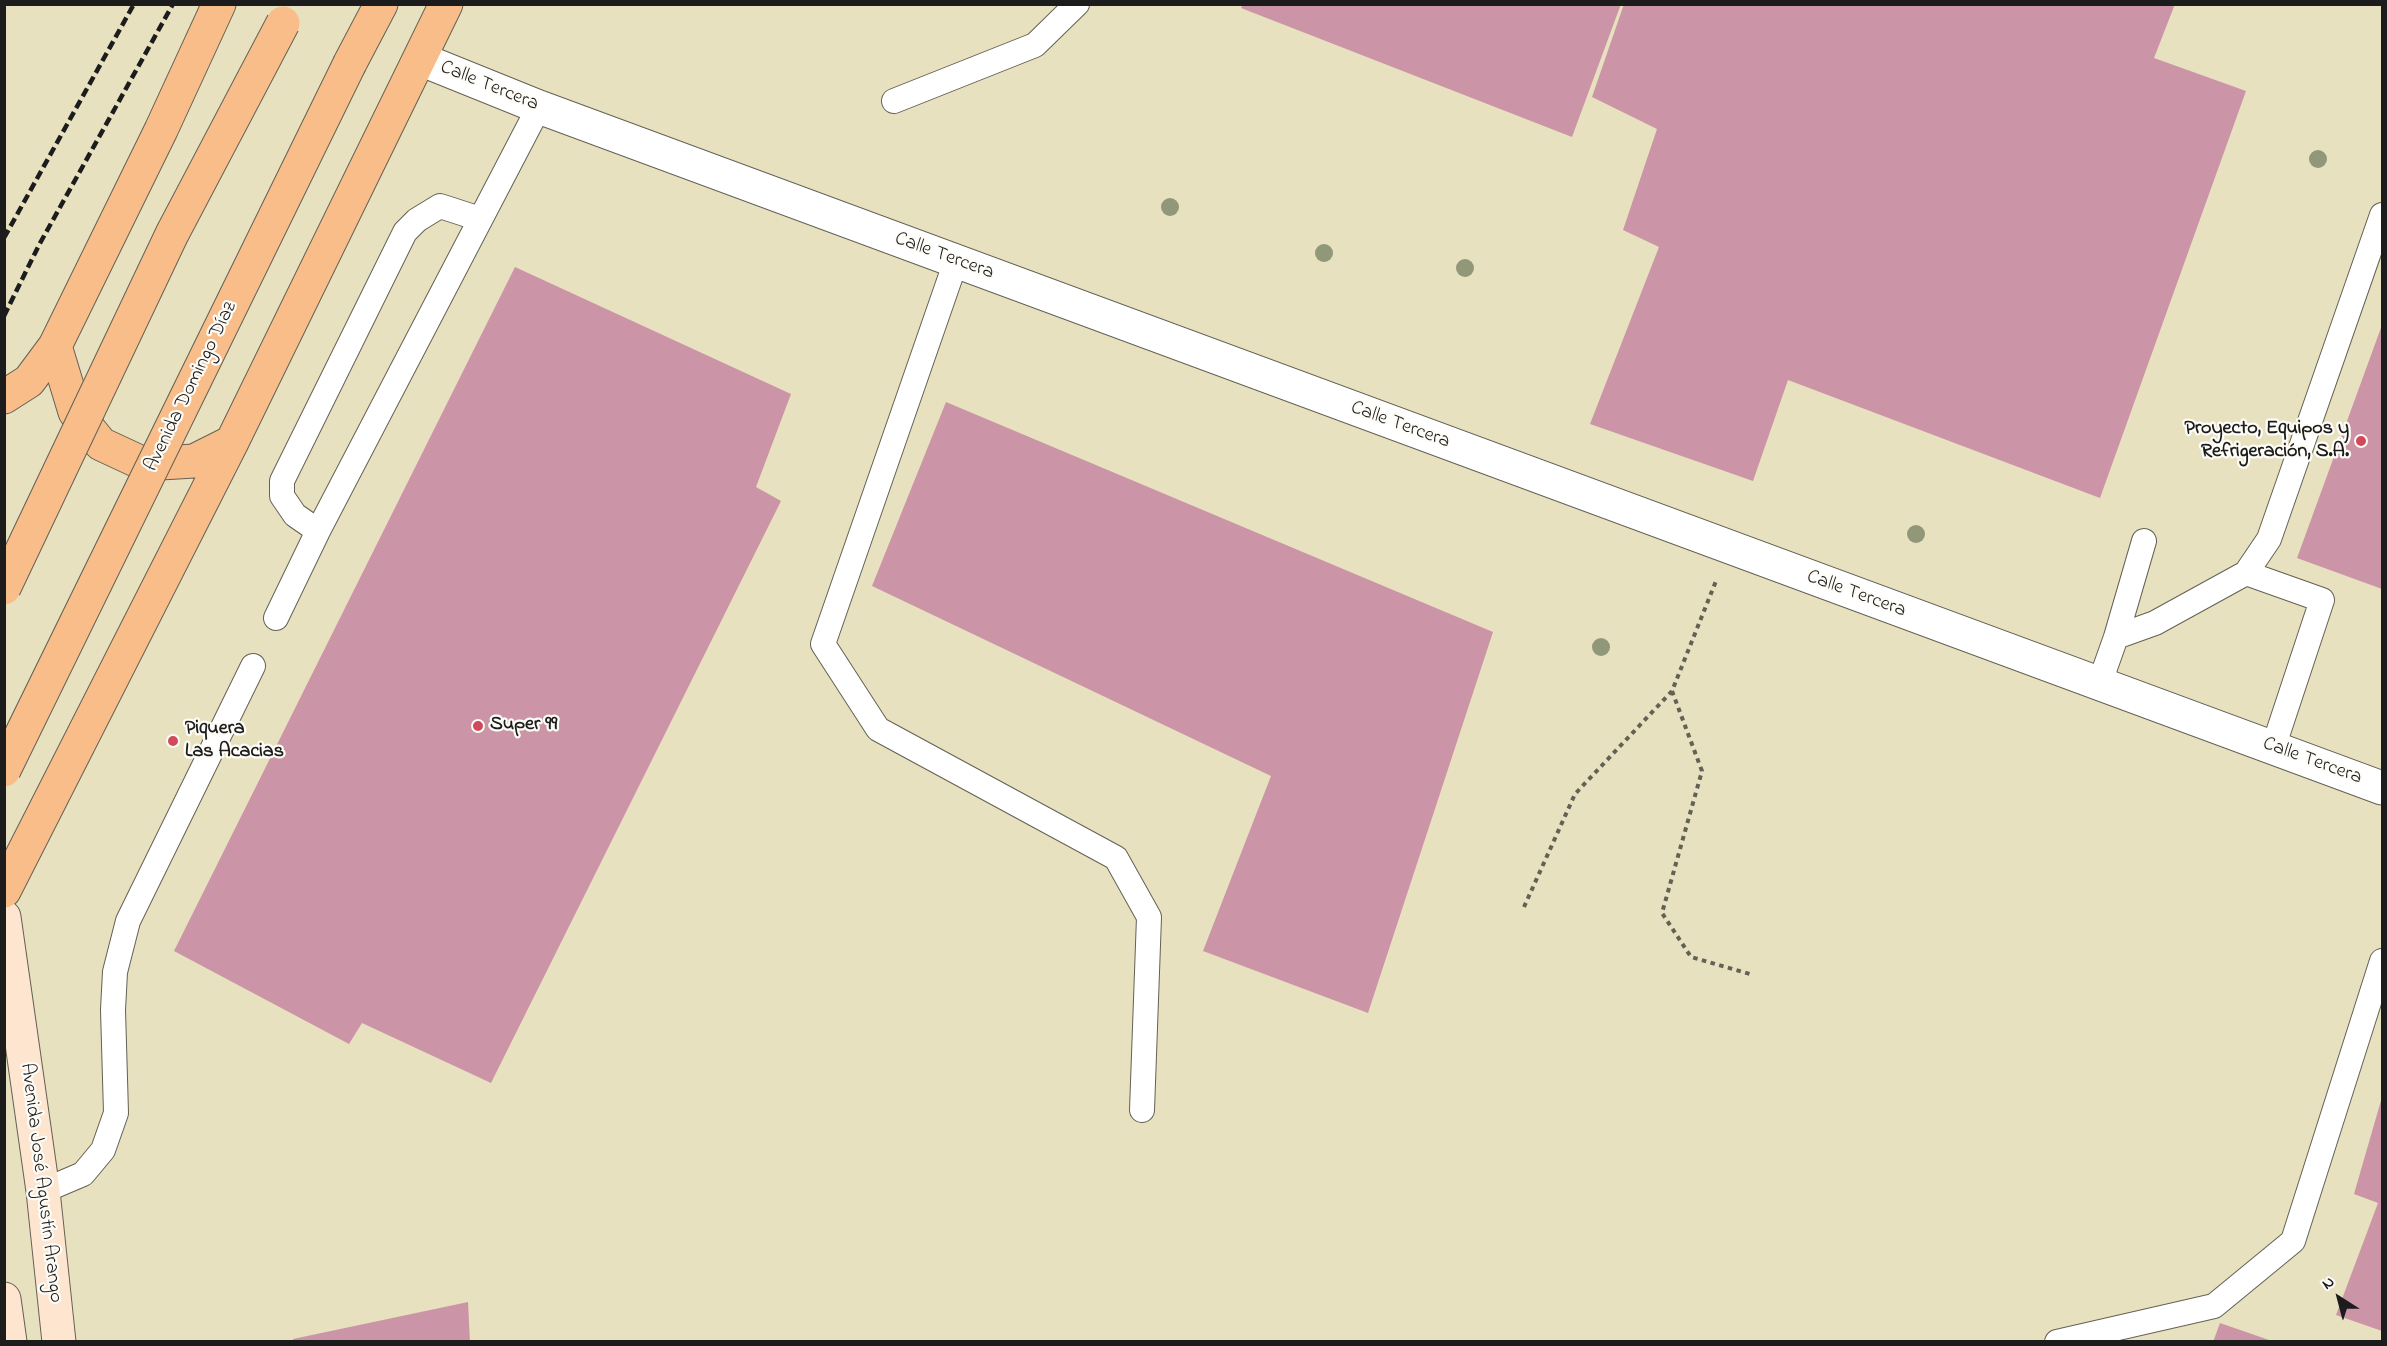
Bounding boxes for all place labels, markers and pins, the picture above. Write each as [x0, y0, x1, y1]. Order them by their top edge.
place label: Proyecto, Equipos y Refrigeración, S.A. [2185, 418, 2349, 465]
marker: Proyecto, Equipos y Refrigeración, S.A. [2354, 434, 2368, 448]
place label: Super 99 [490, 714, 557, 738]
place label: Piquera Las Acacias [185, 718, 284, 765]
marker: Super 99 [471, 719, 485, 733]
marker: Piquera Las Acacias [166, 734, 180, 748]

